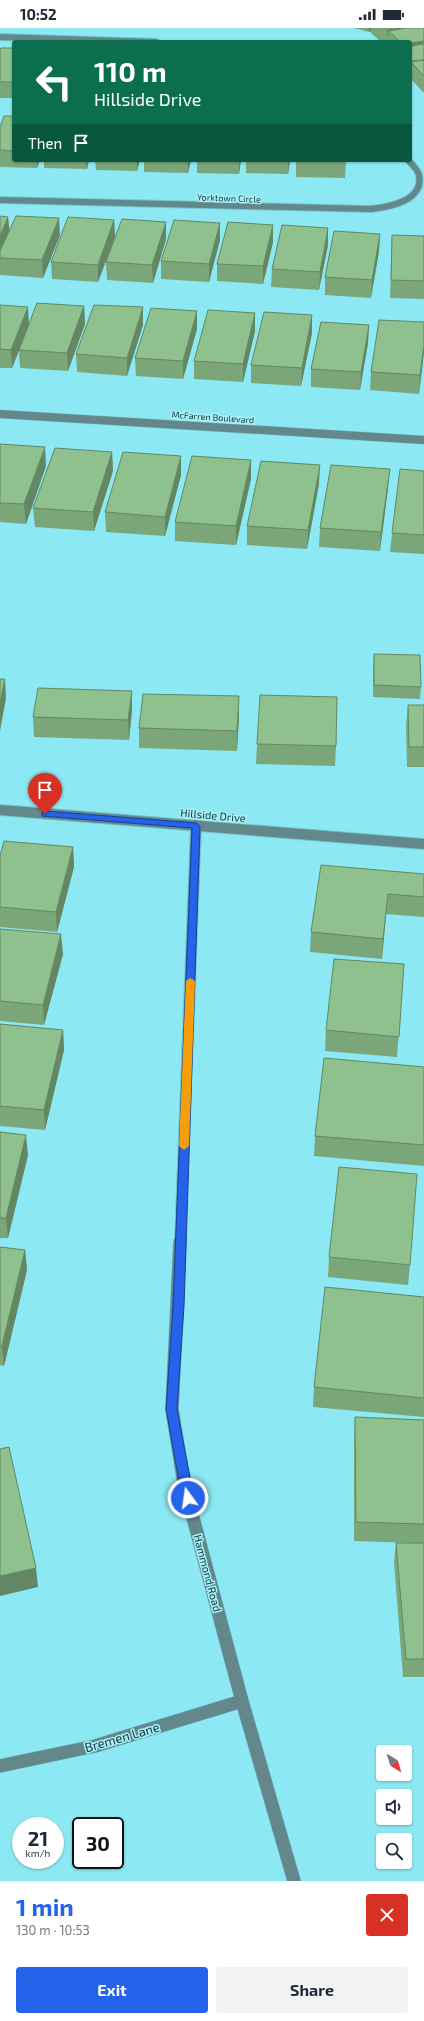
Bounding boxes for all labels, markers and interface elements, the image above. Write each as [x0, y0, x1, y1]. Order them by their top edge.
text: 10:52 [20, 5, 57, 23]
text: 110 m [94, 54, 167, 88]
icon: left [28, 56, 80, 108]
text: Hillside Drive [94, 88, 202, 110]
icon: arrive [70, 132, 92, 154]
text: Then [28, 134, 62, 152]
street label: Yorktown Circle [197, 191, 261, 205]
street label: McFarren Boulevard [171, 409, 255, 425]
pin [28, 773, 62, 814]
icon: arrive [34, 779, 56, 801]
street label: Hillside Drive [180, 806, 246, 824]
position arrow [167, 1477, 209, 1519]
street label: Hammond Road [191, 1533, 225, 1613]
street label: Bremen Lane [83, 1719, 161, 1755]
north arrow [376, 1745, 412, 1781]
map controls [376, 1745, 412, 1869]
button: sound [376, 1789, 412, 1825]
speed limit sign: 30 [72, 1817, 124, 1869]
text: 21 [28, 1826, 48, 1850]
button: search [376, 1833, 412, 1869]
text: km/h [26, 1847, 50, 1859]
text: 1 min [16, 1892, 74, 1921]
button: close [366, 1894, 408, 1936]
text: 130 m · 10:53 [16, 1922, 90, 1938]
button: Exit [16, 1967, 208, 2013]
button: Share [216, 1967, 408, 2013]

